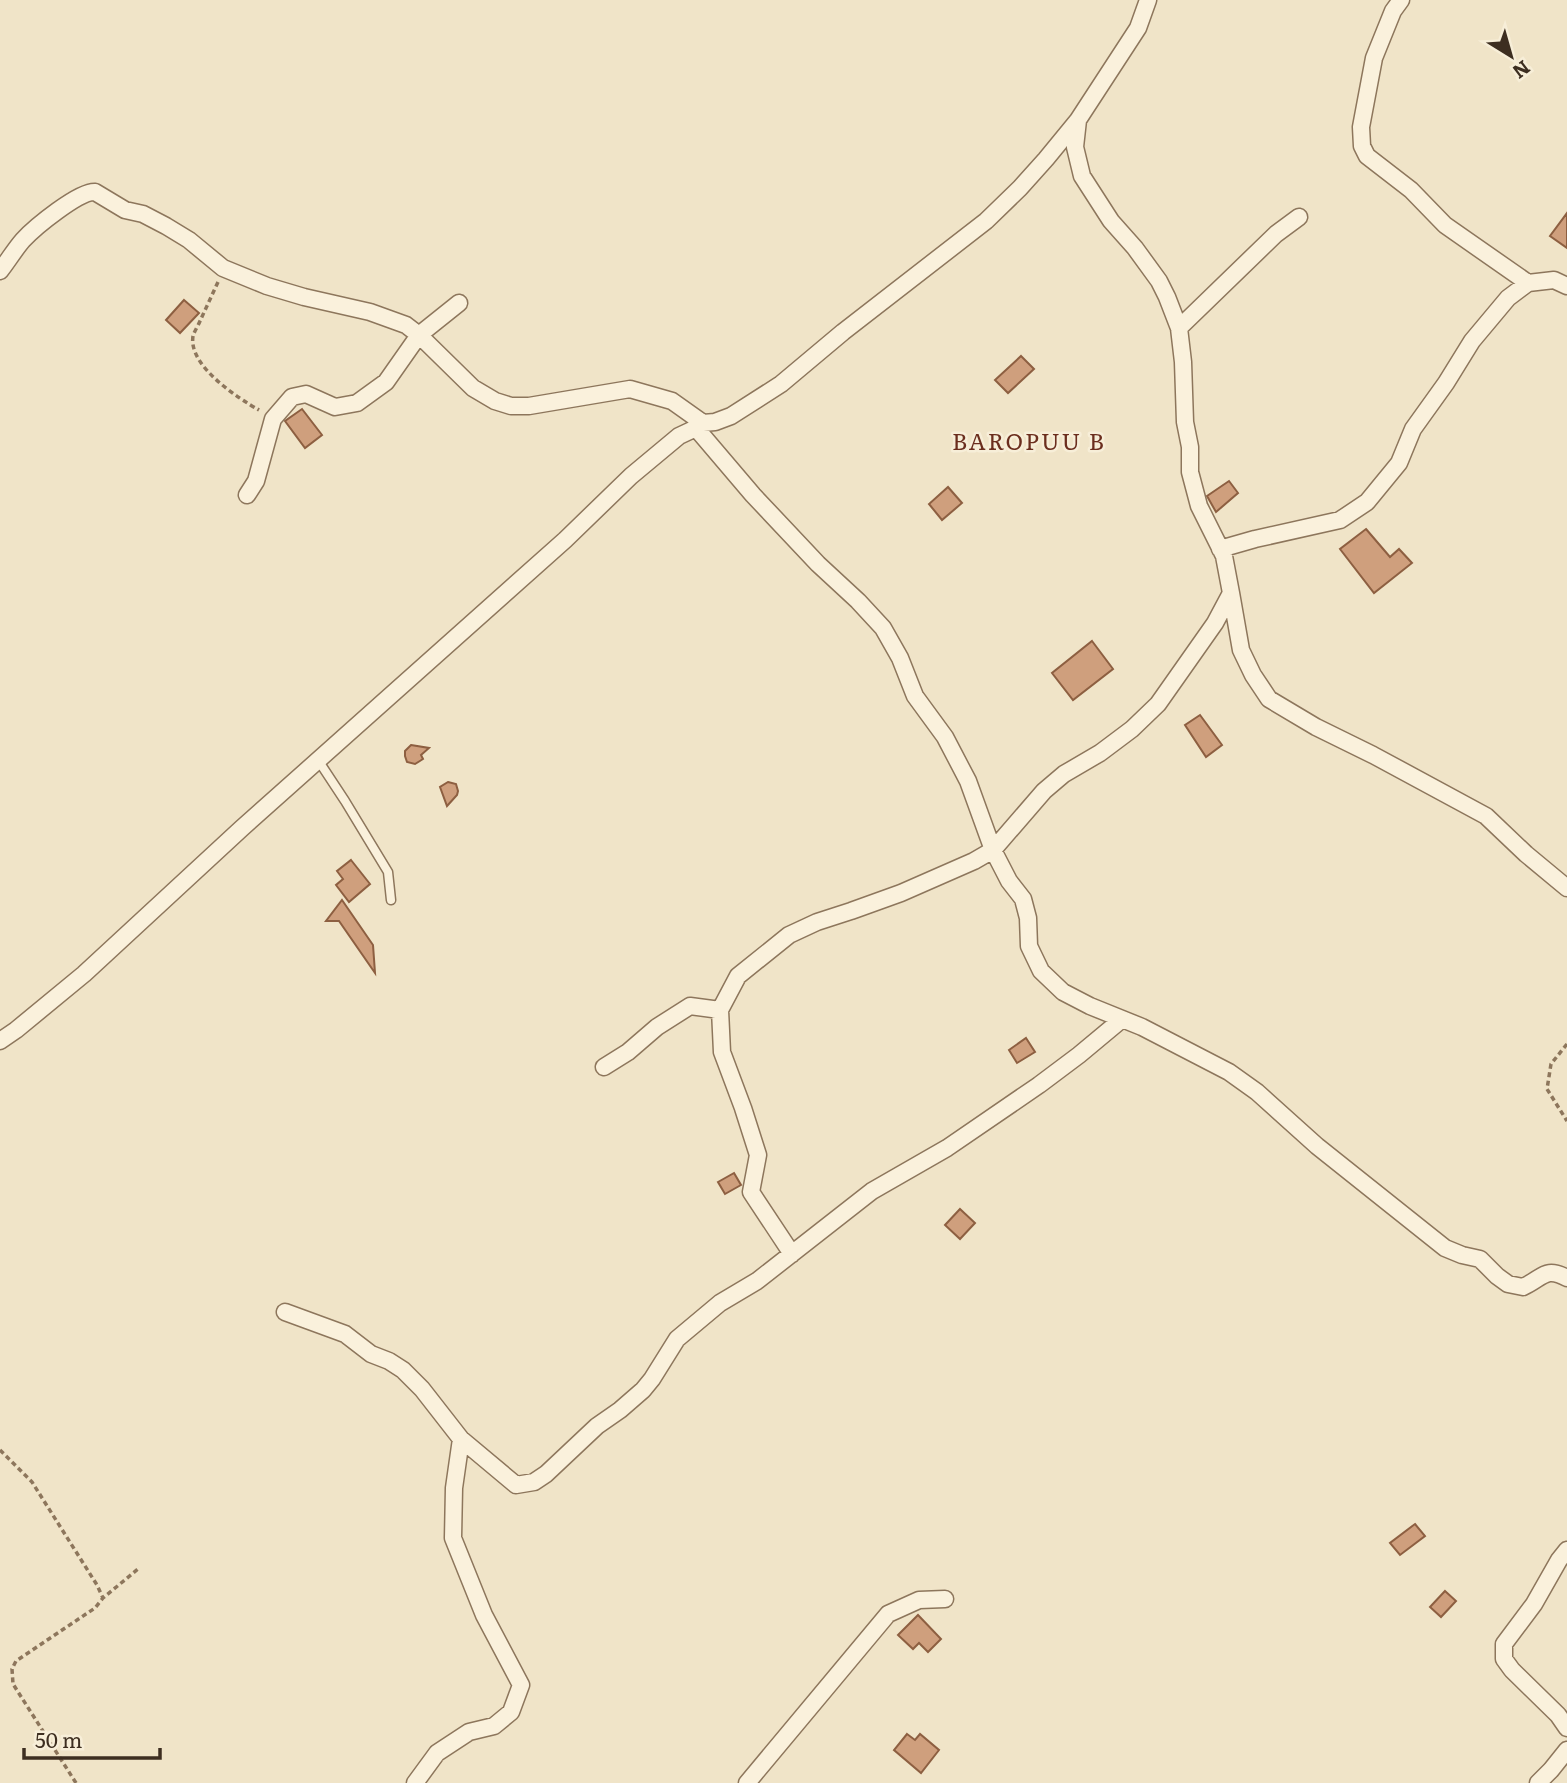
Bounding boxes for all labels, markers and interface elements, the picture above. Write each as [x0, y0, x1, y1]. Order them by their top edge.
north arrow [1476, 21, 1546, 91]
text: N [1507, 54, 1537, 86]
district label: BAROPUU B [952, 423, 1106, 457]
scale bar [24, 1716, 161, 1760]
text: 50 m [35, 1723, 82, 1754]

